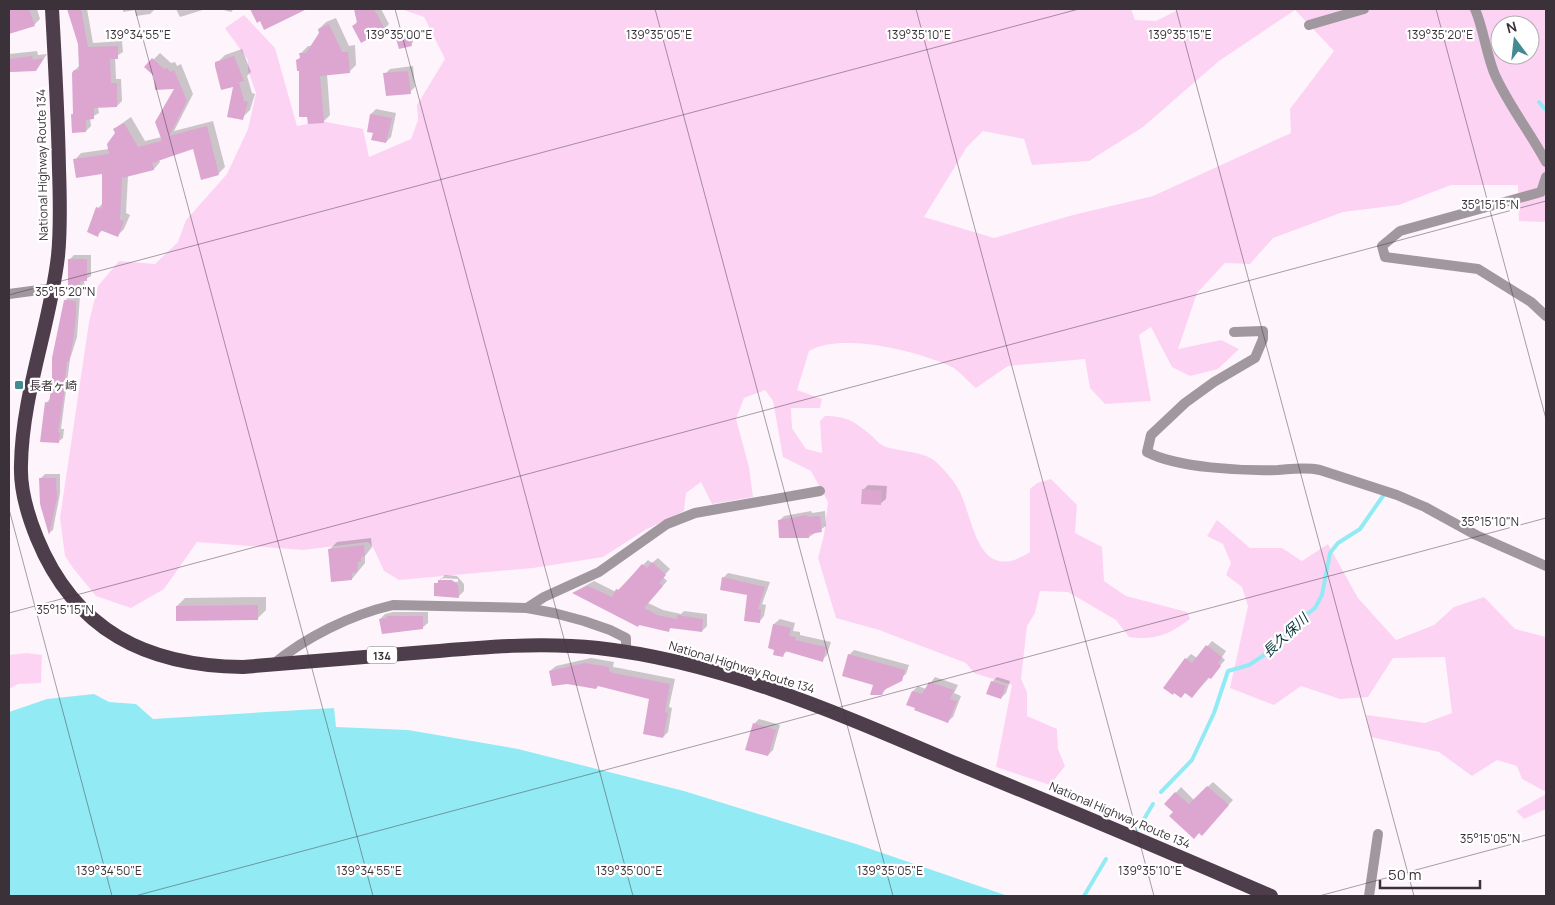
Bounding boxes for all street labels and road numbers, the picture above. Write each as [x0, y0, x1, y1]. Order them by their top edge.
street label: National Highway Route 134 [32, 89, 52, 241]
street label: National Highway Route 134 [667, 637, 817, 697]
road number: 134 [367, 646, 397, 664]
street label: National Highway Route 134 [1047, 778, 1193, 852]

